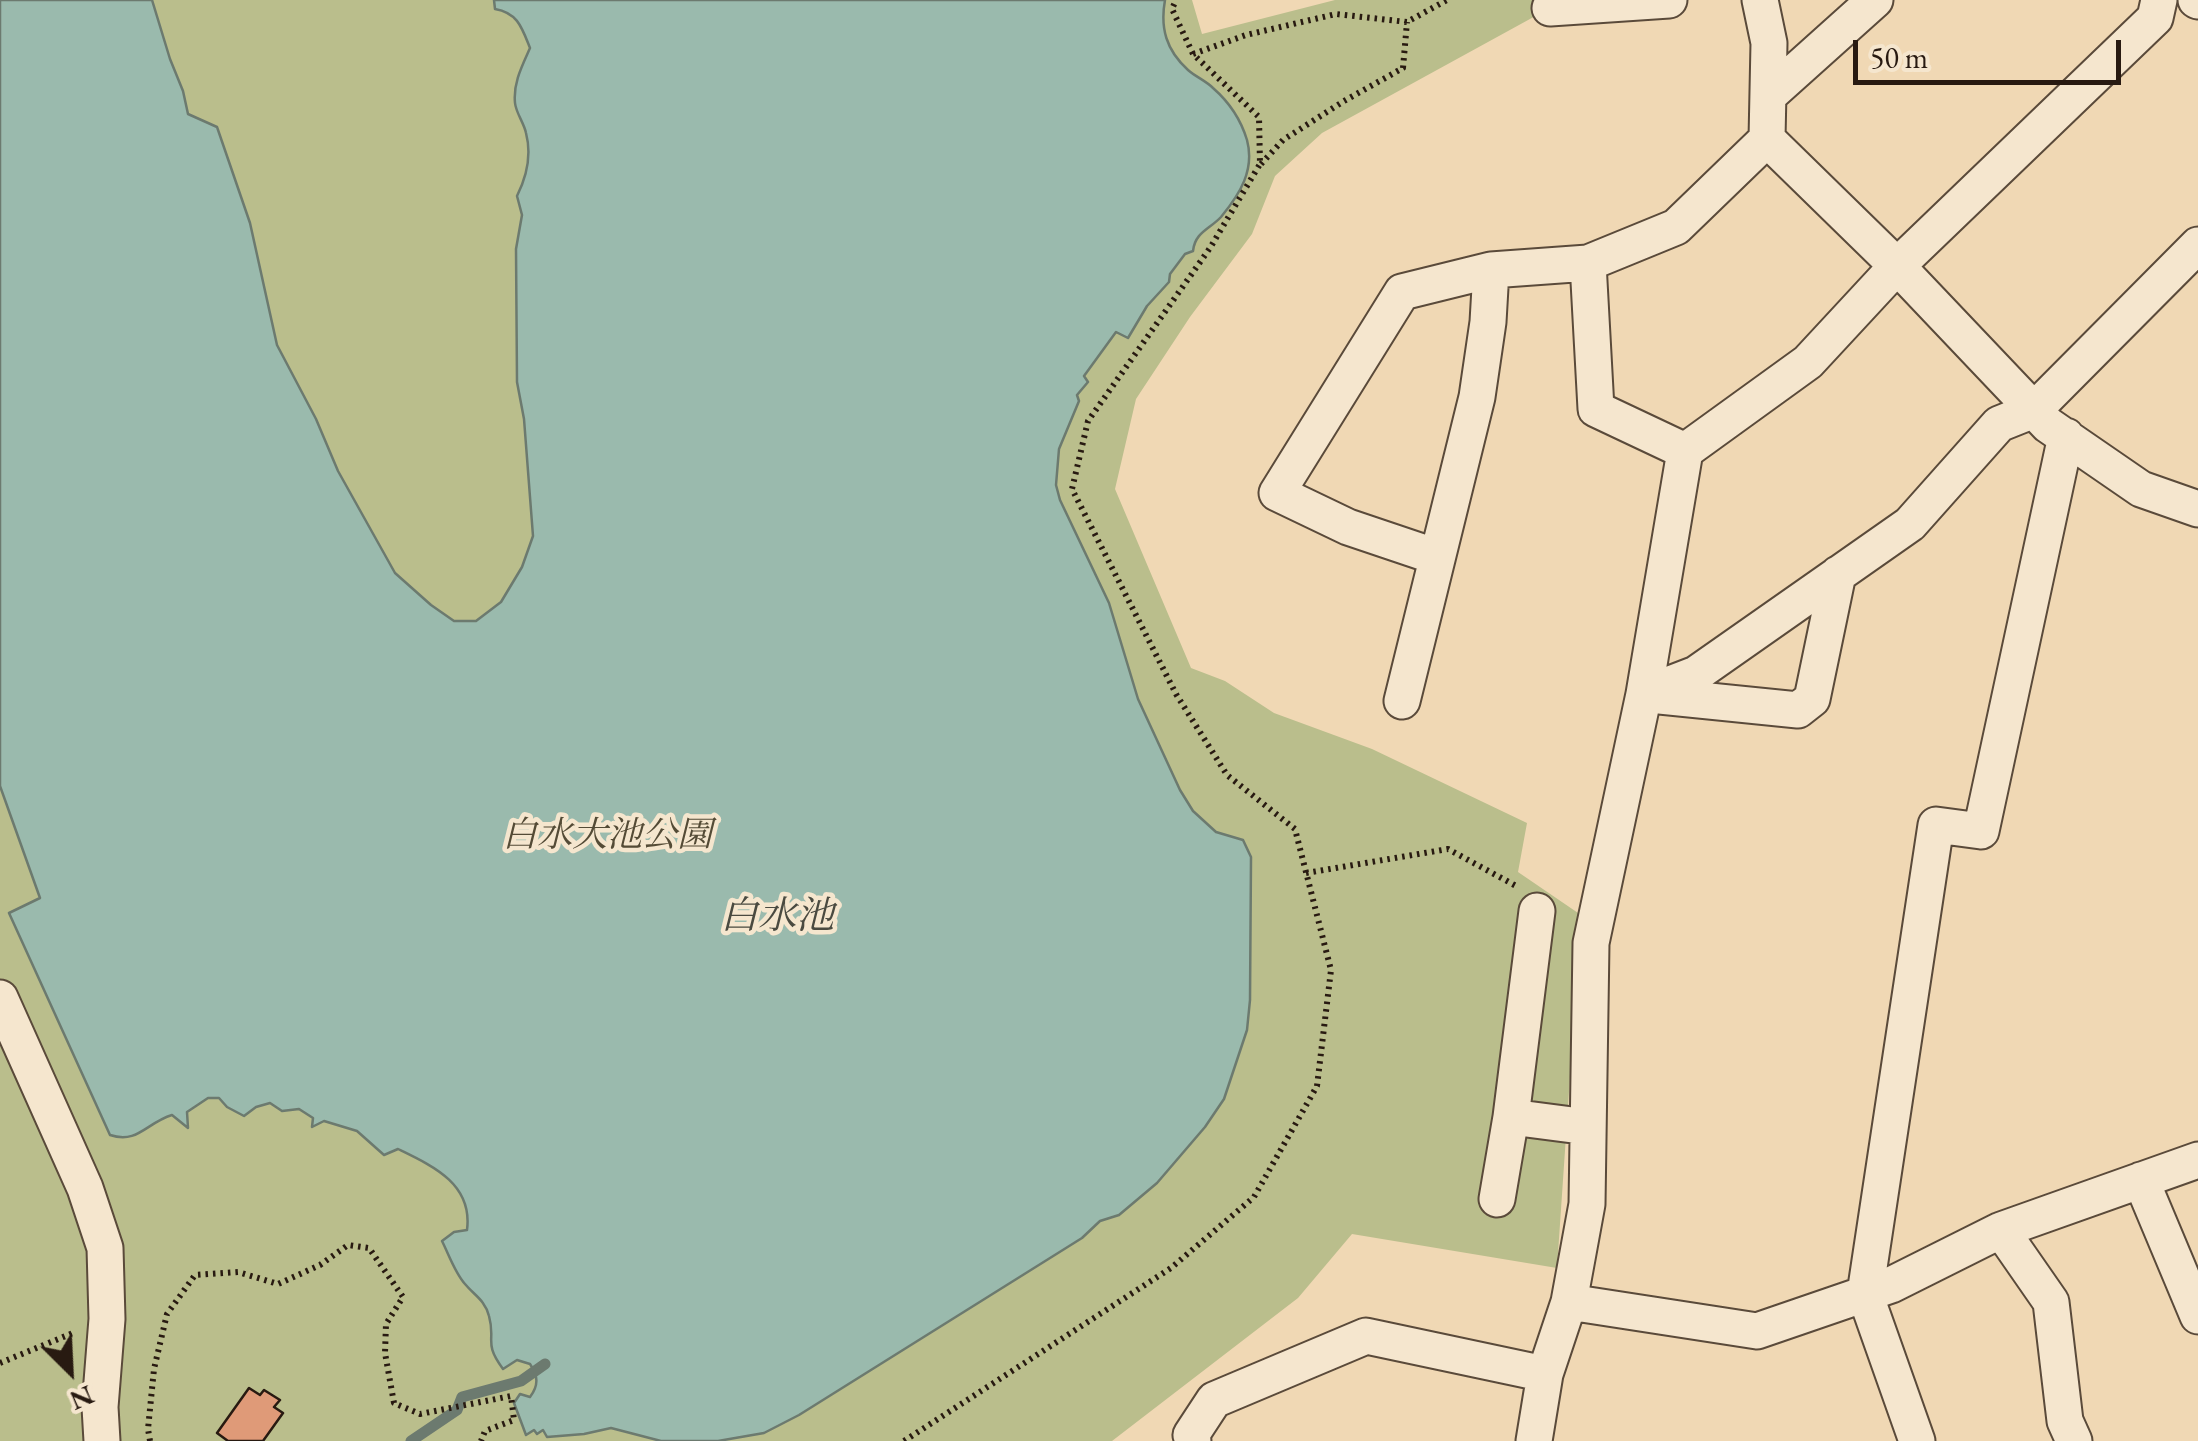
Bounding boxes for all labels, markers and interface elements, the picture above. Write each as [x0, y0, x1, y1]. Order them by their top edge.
scale bar [1858, 20, 2126, 82]
text: 50 m [1870, 38, 1928, 77]
park label: 白水大池公園 [502, 815, 712, 857]
water label: 白水池 [720, 895, 834, 941]
north arrow [20, 1321, 120, 1421]
text: N [65, 1377, 100, 1419]

